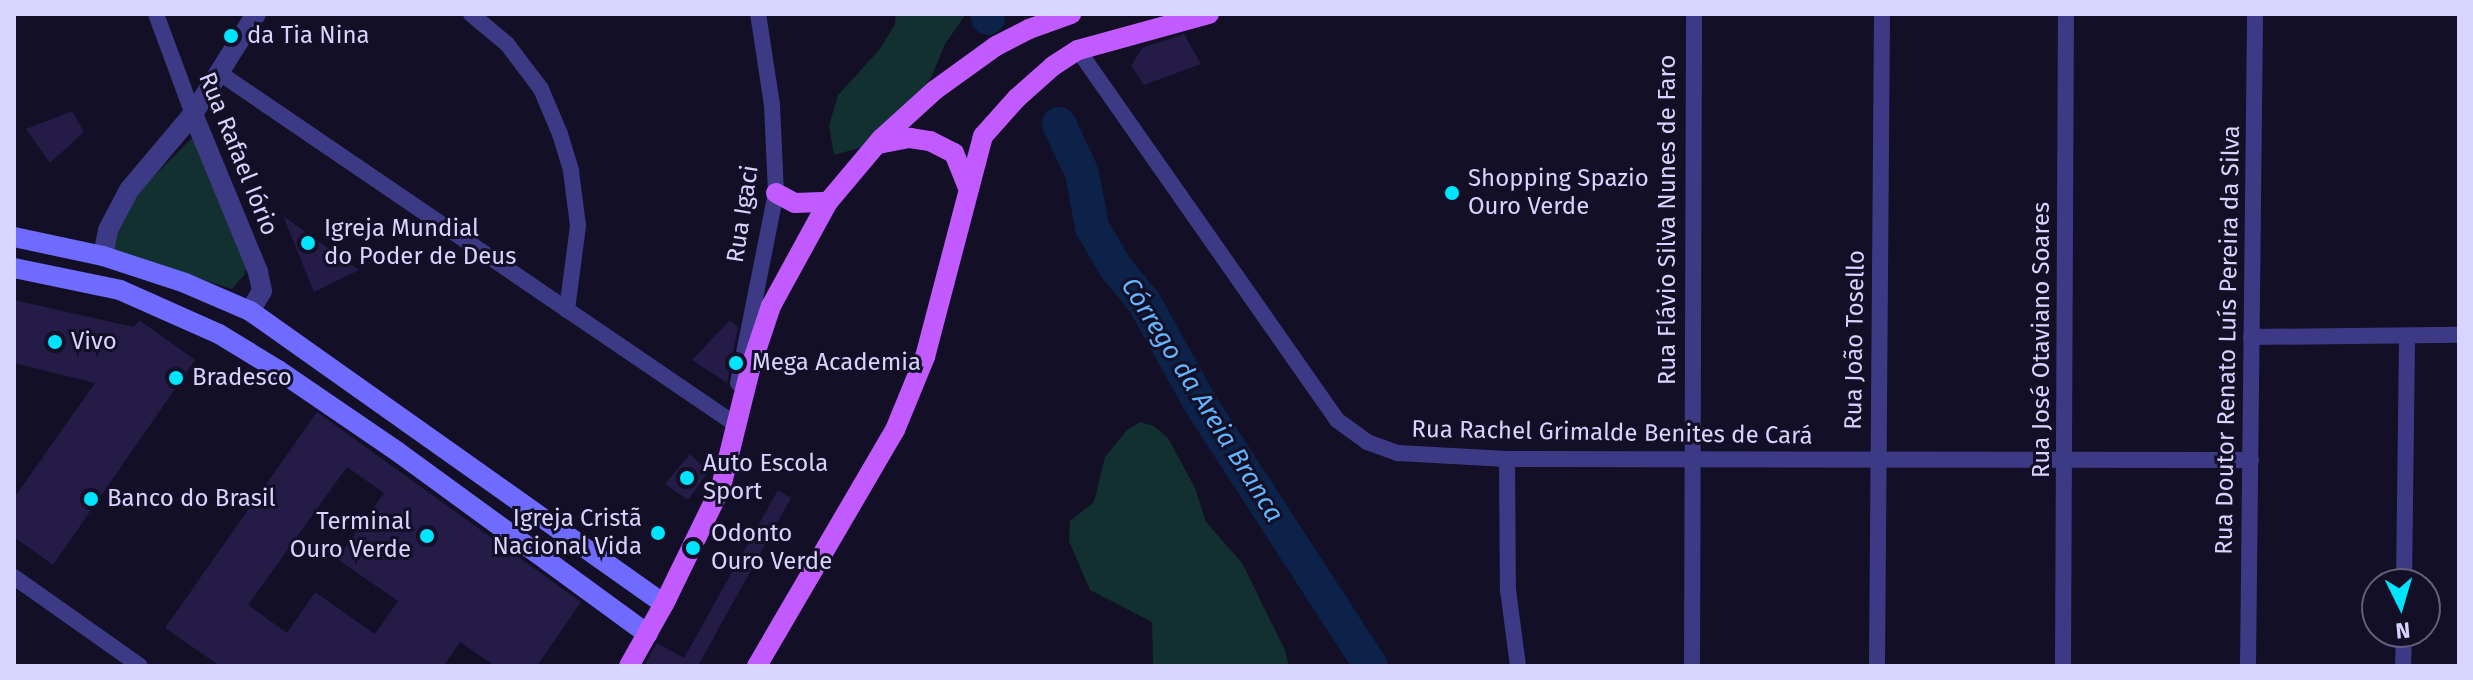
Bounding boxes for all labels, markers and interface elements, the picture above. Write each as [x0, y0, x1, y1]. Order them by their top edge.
place label: da Tia Nina [247, 22, 370, 50]
marker: da Tia Nina [222, 27, 240, 45]
street label: Rua Flávio Silva Nunes de Faro [1654, 55, 1682, 385]
street label: Rua Rafael Iório [192, 68, 284, 240]
street label: Rua Doutor Renato Luís Pereira da Silva [2210, 125, 2246, 555]
street label: Rua Igaci [721, 163, 765, 265]
place label: Shopping Spazio Ouro Verde [1468, 165, 1649, 221]
marker: Shopping Spazio Ouro Verde [1443, 184, 1461, 202]
street label: Rua José Otaviano Soares [2028, 202, 2056, 478]
place label: Igreja Mundial do Poder de Deus [324, 215, 517, 271]
marker: Igreja Mundial do Poder de Deus [299, 234, 317, 252]
street label: Rua João Tosello [1839, 250, 1871, 430]
water label: Córrego da Areia Branca [1114, 272, 1290, 528]
place label: Vivo [71, 328, 117, 356]
marker: Vivo [46, 333, 64, 351]
place label: Mega Academia [752, 349, 921, 377]
marker: Mega Academia [727, 354, 745, 372]
place label: Bradesco [192, 364, 292, 392]
marker: Bradesco [167, 369, 185, 387]
street label: Rua Rachel Grimalde Benites de Cará [1411, 415, 1813, 451]
place label: Auto Escola Sport [703, 450, 828, 506]
marker: Auto Escola Sport [678, 469, 696, 487]
place label: Banco do Brasil [107, 485, 276, 513]
marker: Banco do Brasil [82, 490, 100, 508]
place label: Igreja Cristã Nacional Vida [493, 505, 642, 561]
place label: Terminal Ouro Verde [290, 508, 411, 564]
place label: Odonto Ouro Verde [711, 520, 832, 576]
marker: Igreja Cristã Nacional Vida [649, 524, 667, 542]
marker: Terminal Ouro Verde [418, 527, 436, 545]
marker: Odonto Ouro Verde [682, 537, 704, 559]
north arrow [2361, 568, 2441, 648]
text: N [2395, 616, 2411, 644]

